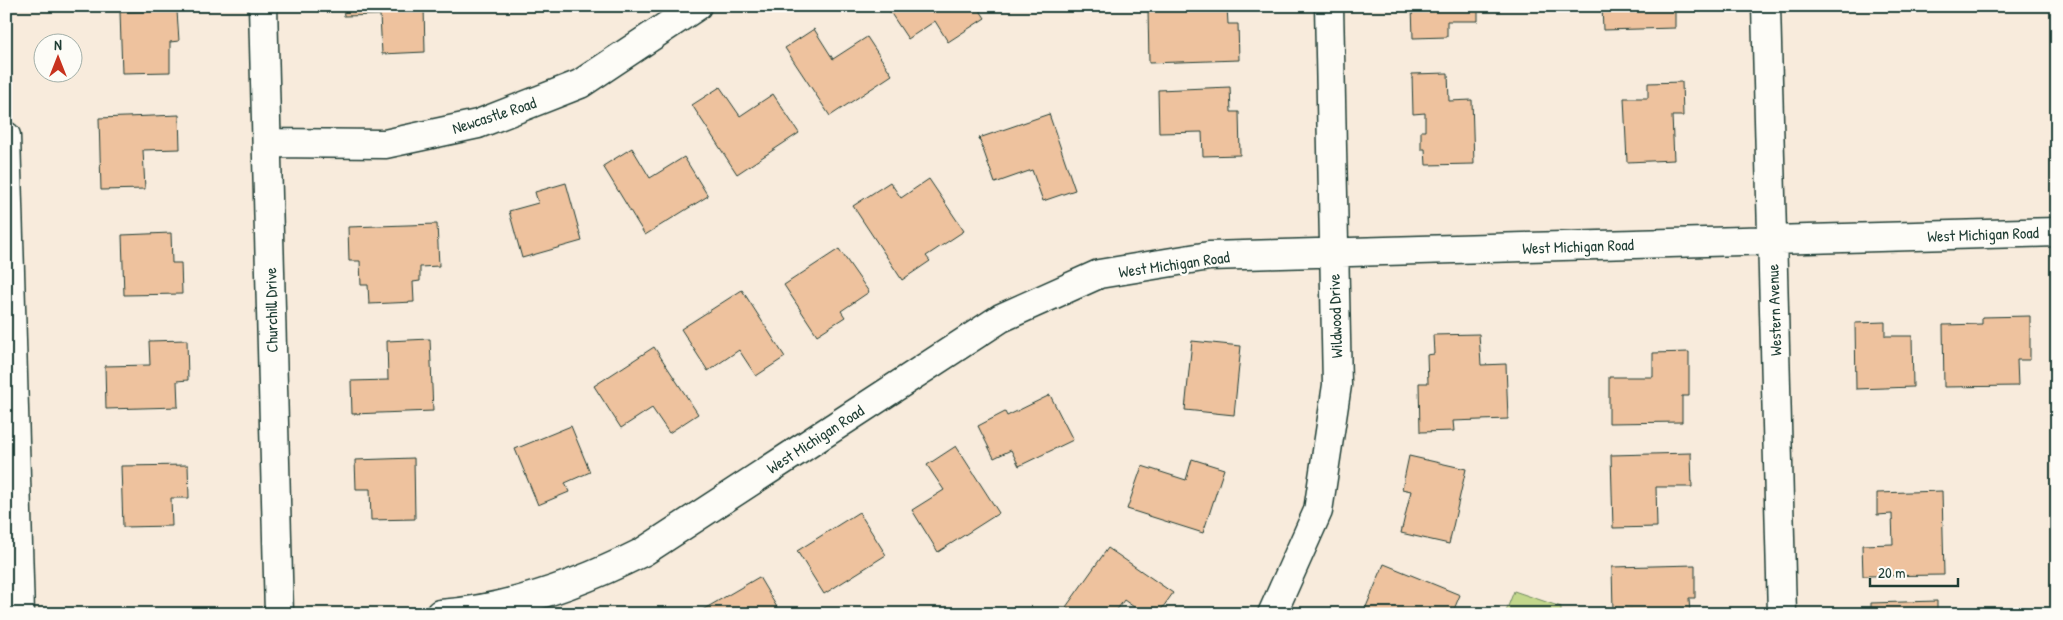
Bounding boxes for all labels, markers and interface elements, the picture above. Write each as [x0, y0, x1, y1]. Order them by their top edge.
north arrow [32, 32, 82, 82]
text: N [54, 35, 62, 54]
street label: Newcastle Road [449, 91, 539, 139]
street label: West Michigan Road [1927, 221, 2039, 247]
street label: West Michigan Road [1522, 233, 1634, 259]
street label: West Michigan Road [1117, 245, 1231, 283]
street label: Western Avenue [1761, 263, 1787, 356]
street label: Churchill Drive [259, 267, 283, 353]
street label: Wildwood Drive [1323, 273, 1347, 358]
street label: West Michigan Road [762, 399, 868, 479]
scale bar [1870, 555, 1958, 587]
text: 20 m [1878, 562, 1905, 583]

